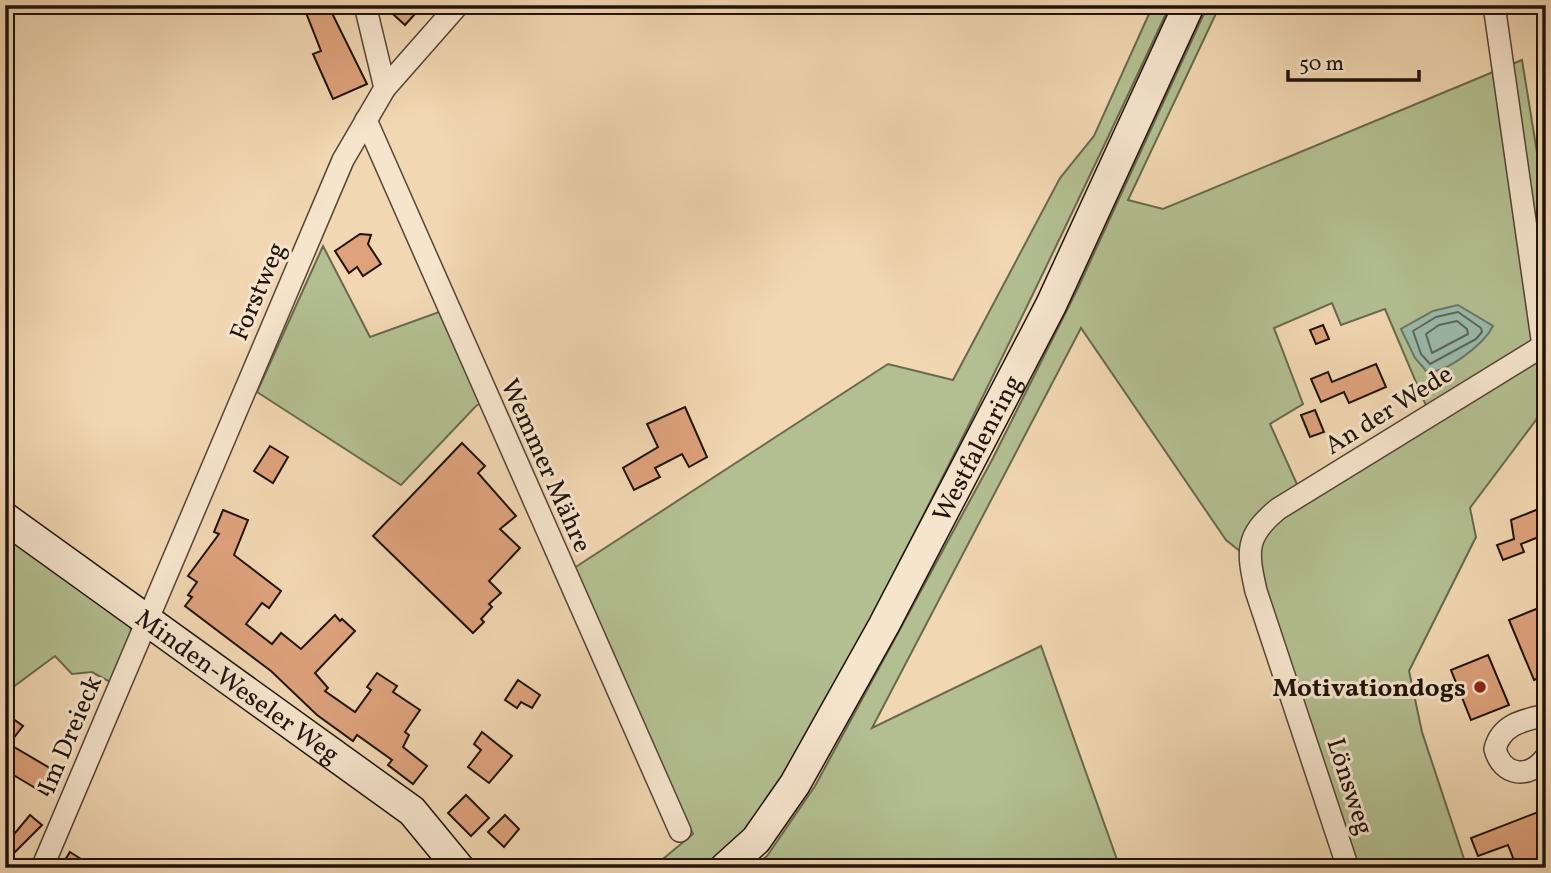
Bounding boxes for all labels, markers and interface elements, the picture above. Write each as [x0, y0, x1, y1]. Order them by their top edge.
scale bar [1288, 38, 1420, 82]
text: 50 m [1299, 50, 1344, 79]
street label: Forstweg [222, 237, 296, 347]
street label: An der Wede [1318, 357, 1460, 464]
street label: Westfalenring [925, 369, 1032, 529]
street label: Wemmer Mähre [491, 373, 600, 558]
street label: Minden-Weseler Weg [127, 601, 346, 773]
street label: Im Dreieck [30, 670, 112, 799]
place label: Motivationdogs [1272, 671, 1466, 707]
marker: Motivationdogs [1472, 679, 1488, 695]
street label: Lönsweg [1317, 734, 1382, 840]

